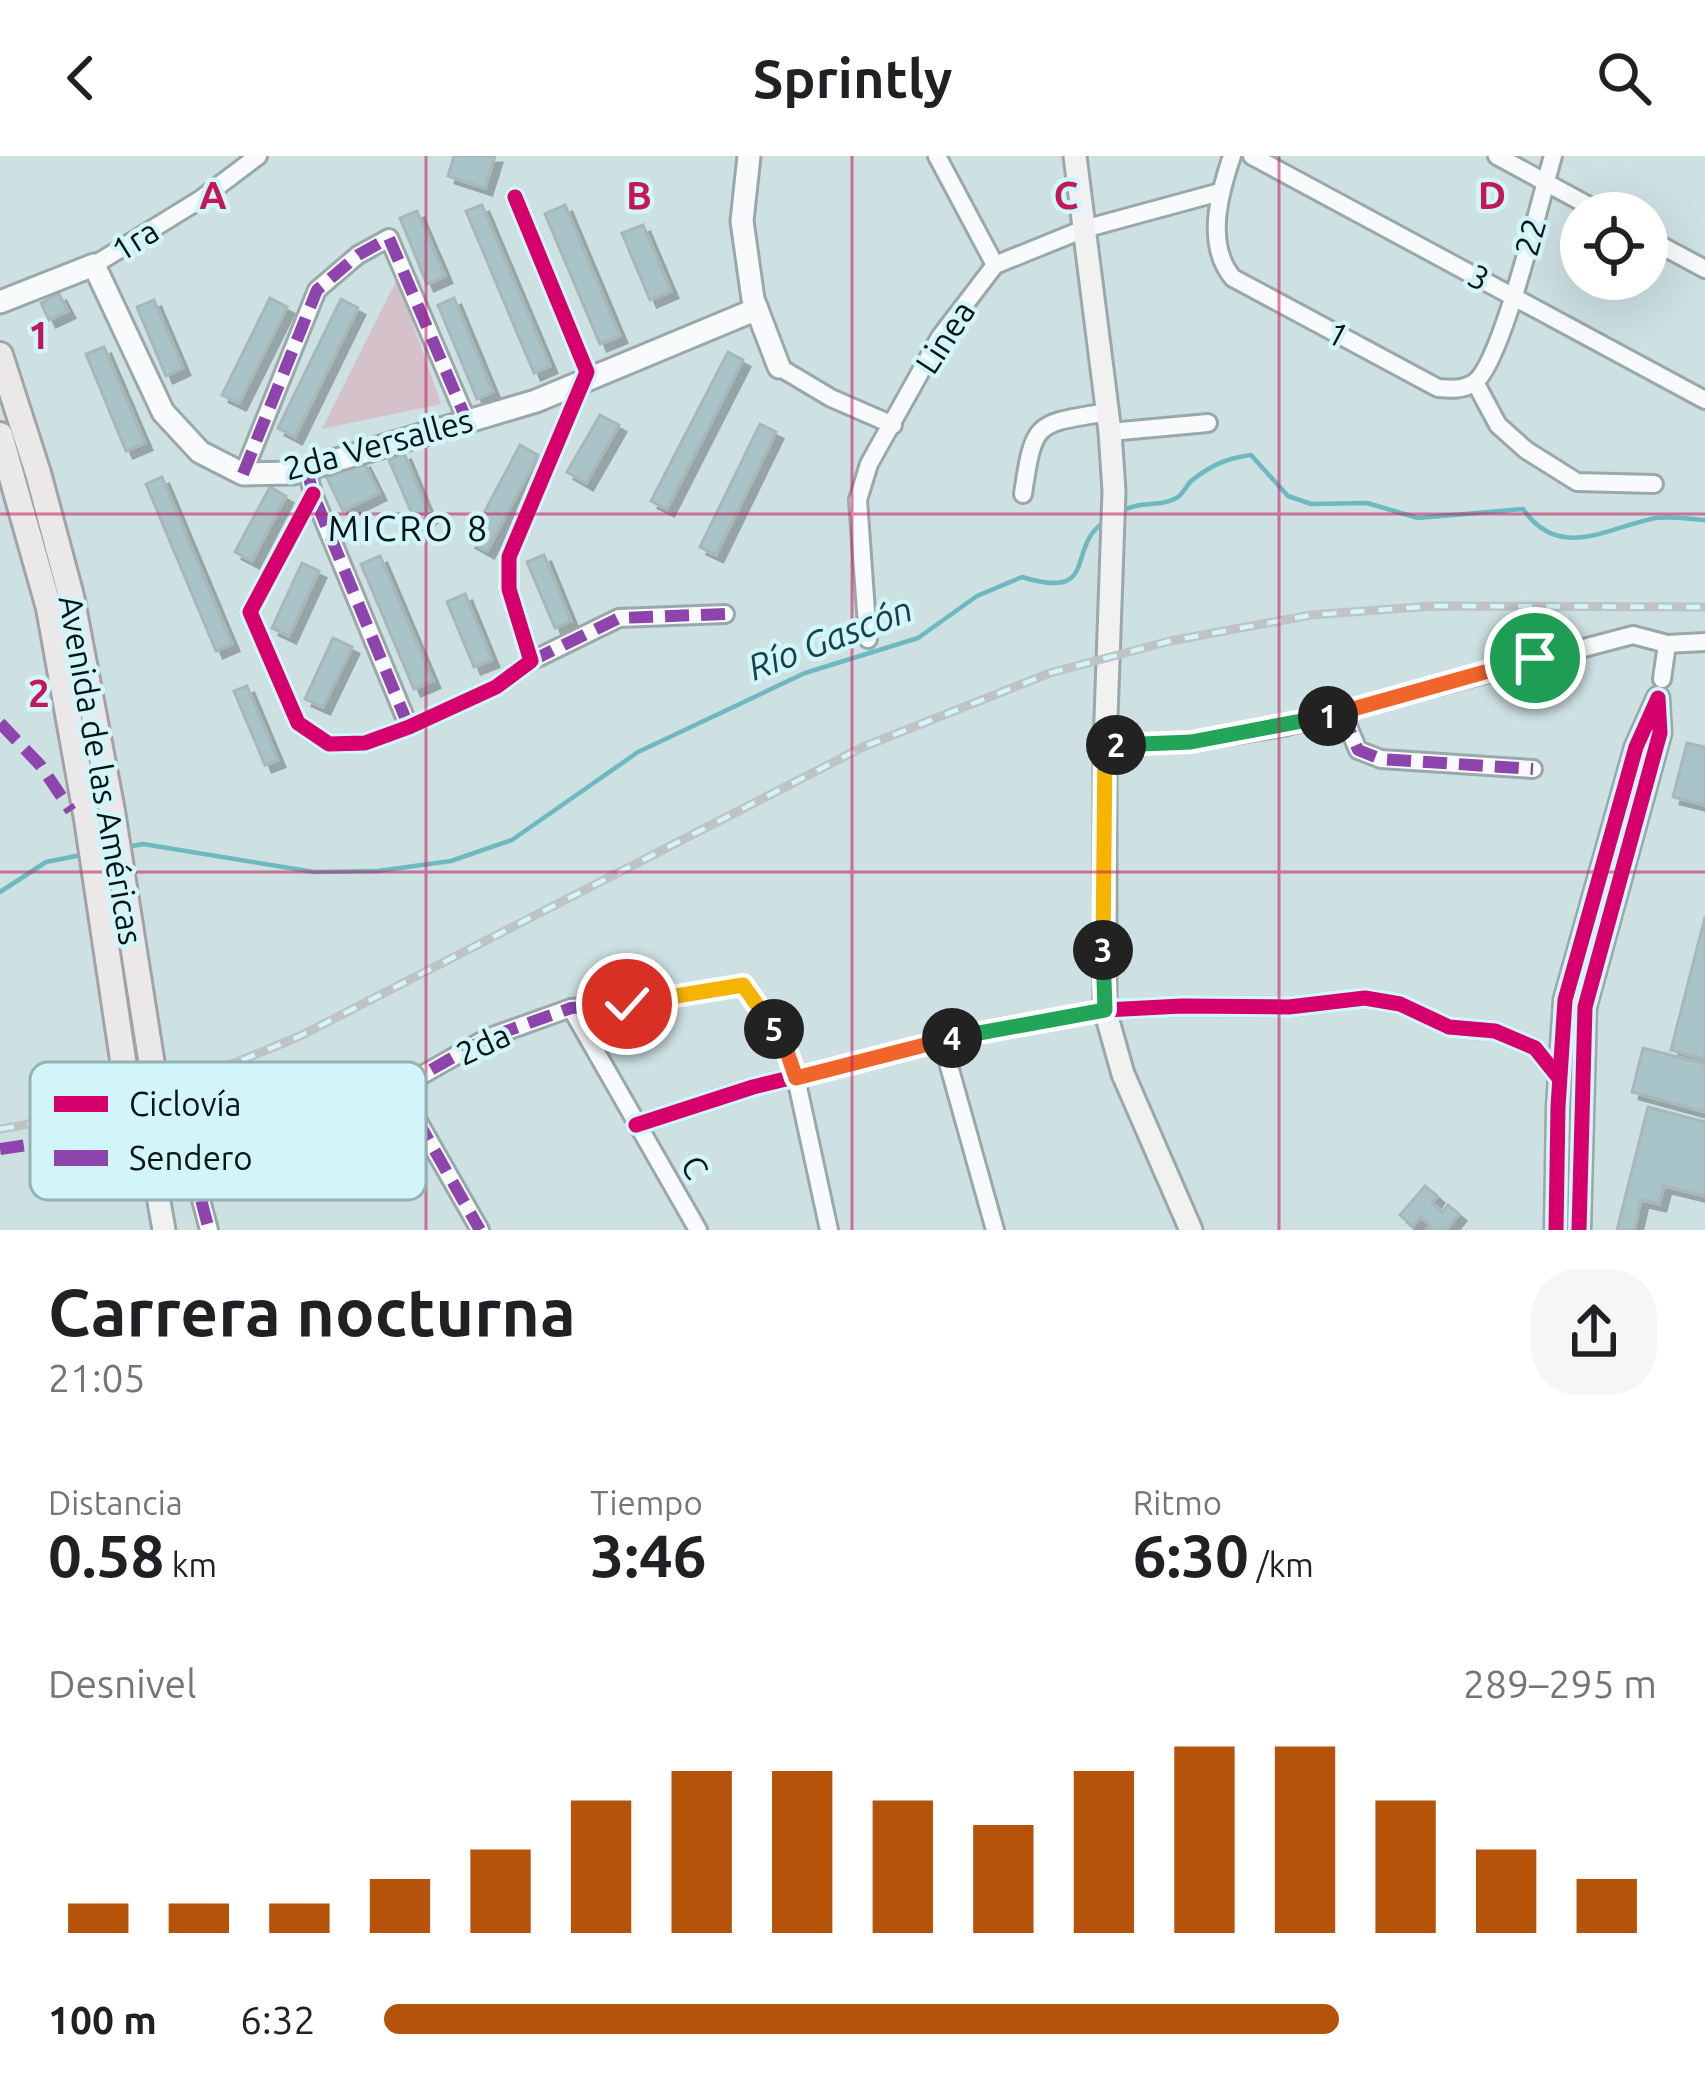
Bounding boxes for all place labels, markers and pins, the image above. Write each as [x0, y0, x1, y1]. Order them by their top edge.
pin [1484, 607, 1586, 709]
pin: 1 [1298, 686, 1358, 746]
pin: 2 [1086, 715, 1146, 775]
pin: 3 [1073, 920, 1133, 980]
pin [576, 953, 678, 1055]
pin: 5 [744, 999, 804, 1059]
pin: 4 [922, 1008, 982, 1068]

